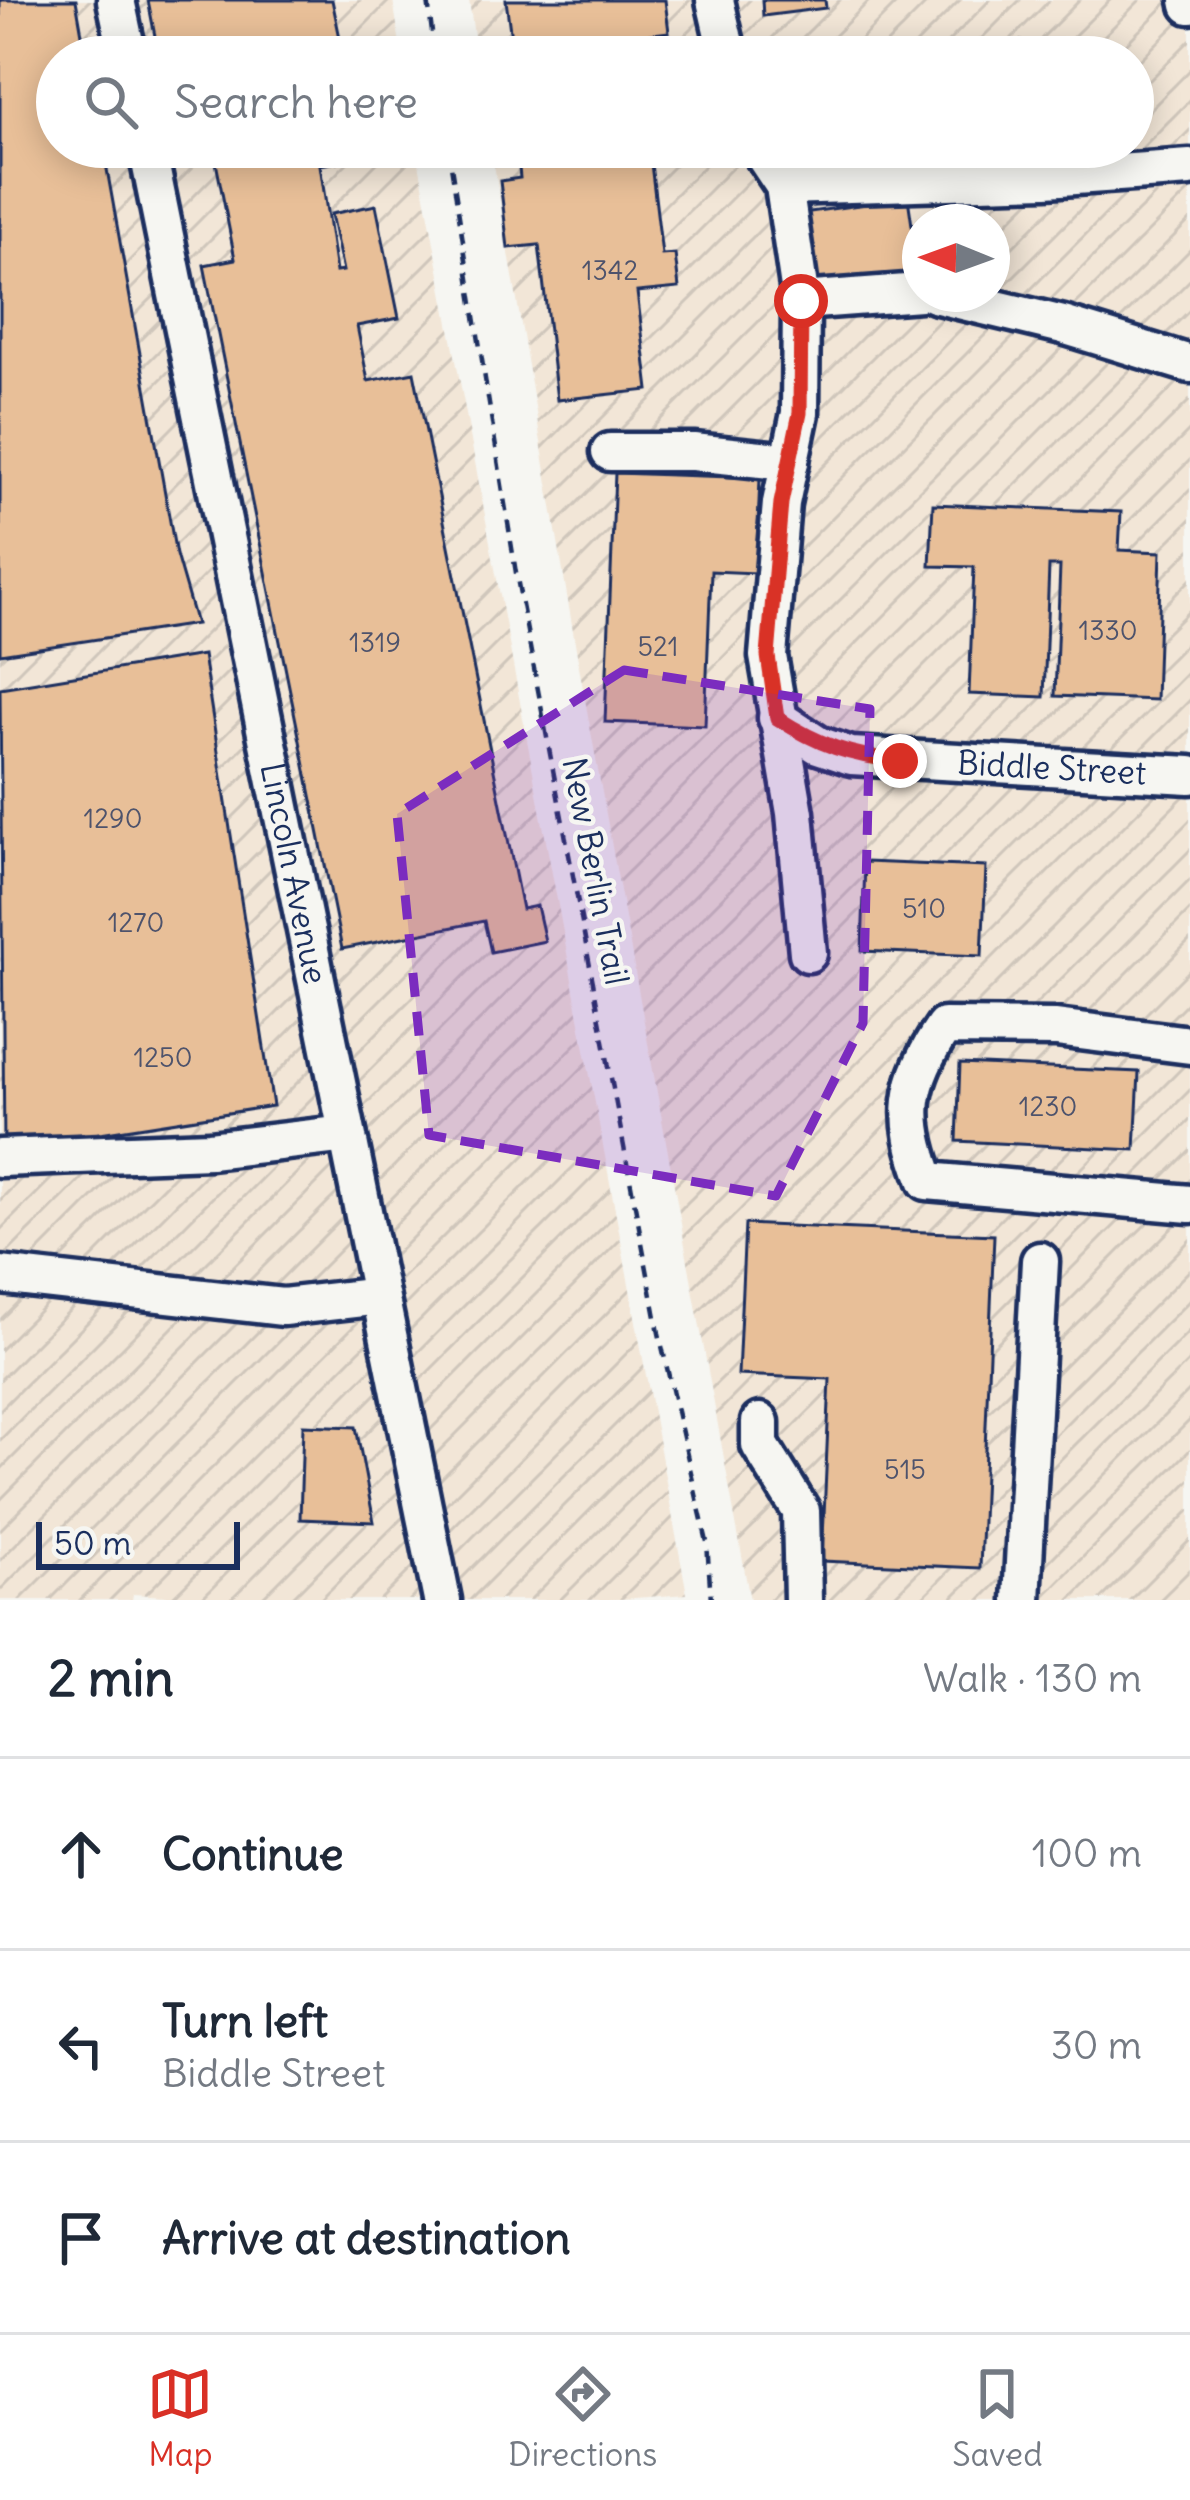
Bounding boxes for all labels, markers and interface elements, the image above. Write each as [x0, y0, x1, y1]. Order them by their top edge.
search box [36, 36, 1154, 168]
icon: search [78, 69, 144, 135]
text: Search here [174, 74, 418, 130]
north arrow [902, 204, 1010, 312]
house number: 1342 [582, 253, 638, 287]
route start [774, 274, 828, 328]
house number: 1330 [1078, 613, 1138, 647]
house number: 1319 [349, 625, 401, 659]
house number: 521 [637, 629, 679, 663]
route end [873, 734, 927, 788]
street label: Biddle Street [956, 741, 1147, 794]
street label: New Berlin Trail [553, 754, 639, 988]
street label: Lincoln Avenue [252, 759, 337, 987]
house number: 1290 [84, 801, 142, 835]
house number: 510 [902, 891, 946, 925]
house number: 1270 [108, 905, 164, 939]
house number: 1250 [134, 1040, 192, 1074]
house number: 1230 [1019, 1089, 1077, 1123]
house number: 515 [884, 1452, 926, 1486]
scale bar [36, 1516, 240, 1569]
text: 50 m [54, 1522, 131, 1564]
text: 2 min [48, 1646, 174, 1710]
text: Walk · 130 m [923, 1654, 1142, 1703]
icon: ahead [48, 1821, 114, 1887]
text: Continue [162, 1826, 344, 1882]
text: 100 m [1032, 1829, 1142, 1878]
text: Turn left [162, 1993, 328, 2049]
icon: left [48, 2013, 114, 2079]
text: 30 m [1051, 2021, 1142, 2070]
text: Biddle Street [162, 2049, 385, 2098]
icon: arrive [48, 2205, 114, 2271]
text: Arrive at destination [162, 2210, 571, 2266]
tab: Map [147, 2361, 213, 2475]
tab: Directions [508, 2361, 657, 2475]
tab: Saved [952, 2361, 1043, 2475]

